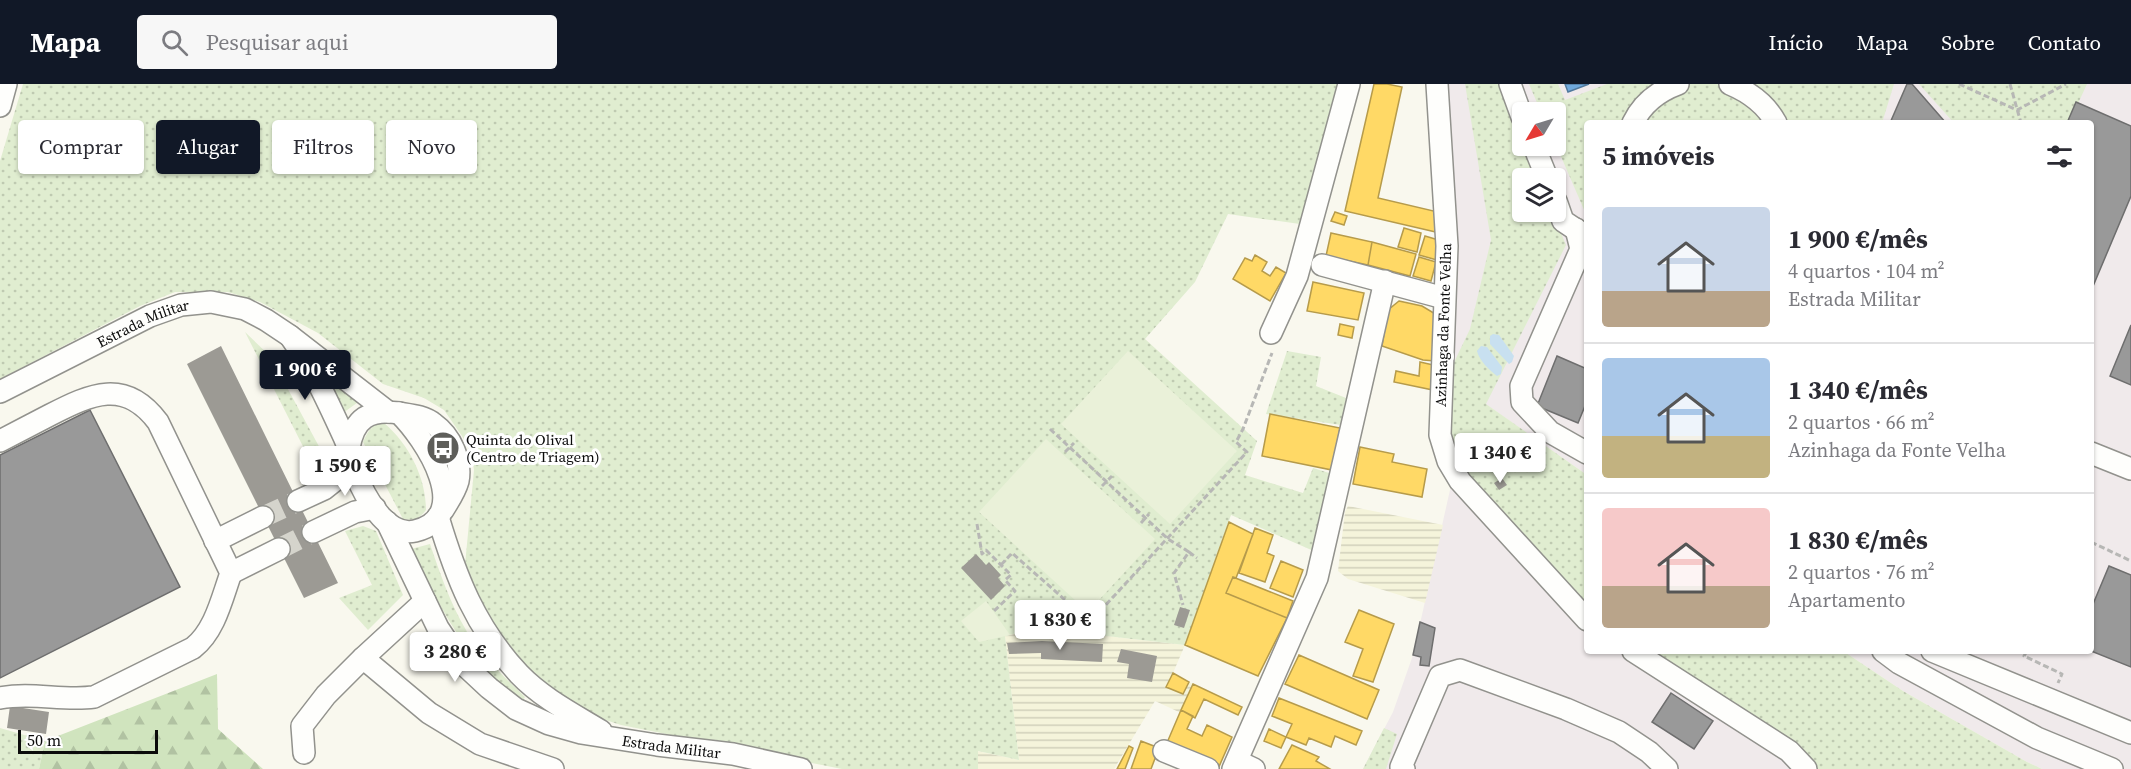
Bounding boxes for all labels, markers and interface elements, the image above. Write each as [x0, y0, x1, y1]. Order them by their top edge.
search box [137, 15, 557, 69]
text: Mapa [30, 23, 101, 61]
icon: search [158, 26, 191, 59]
text: Pesquisar aqui [206, 27, 348, 57]
text: Início [1769, 28, 1823, 57]
text: Mapa [1856, 28, 1908, 57]
text: Sobre [1941, 28, 1995, 57]
text: Contato [2028, 28, 2101, 57]
north arrow [1512, 102, 1566, 156]
map controls [1512, 102, 1566, 222]
chip: Comprar [18, 120, 144, 174]
chip: Alugar [156, 120, 260, 174]
chip: Filtros [272, 120, 374, 174]
chip: Novo [386, 120, 477, 174]
text: 5 imóveis [1602, 138, 1715, 174]
icon: filters [2043, 140, 2076, 173]
button: layers [1512, 168, 1566, 222]
text: 1 900 €/mês [1788, 221, 1928, 257]
icon: home [1650, 231, 1722, 303]
street label: Azinhaga da Fonte Velha [1430, 243, 1456, 407]
text: 4 quartos · 104 m² [1788, 257, 1945, 285]
text: Estrada Militar [1788, 285, 1921, 313]
street label: Estrada Militar [93, 294, 190, 352]
pin: 1 900 € [250, 350, 360, 401]
text: 1 900 € [274, 355, 336, 383]
text: 1 340 €/mês [1788, 372, 1928, 408]
icon: home [1650, 382, 1722, 454]
text: 2 quartos · 66 m² [1788, 408, 1935, 436]
place label: Quinta do Olival (Centro de Triagem) [466, 429, 600, 467]
bus stop icon: Quinta do Olival (Centro de Triagem) [425, 430, 461, 466]
pin: 1 340 € [1445, 433, 1555, 484]
text: Azinhaga da Fonte Velha [1788, 436, 2006, 464]
text: 1 340 € [1469, 438, 1531, 466]
pin: 1 590 € [290, 446, 400, 497]
text: 1 590 € [314, 451, 376, 479]
text: 1 830 €/mês [1788, 522, 1928, 558]
icon: home [1650, 532, 1722, 604]
text: 2 quartos · 76 m² [1788, 558, 1935, 586]
text: Apartamento [1788, 586, 1906, 614]
pin: 1 830 € [1005, 600, 1115, 651]
text: 1 830 € [1029, 605, 1091, 633]
pin: 3 280 € [400, 632, 510, 683]
text: 3 280 € [424, 637, 486, 665]
scale bar [18, 727, 158, 754]
text: 50 m [27, 729, 61, 751]
street label: Estrada Militar [620, 729, 723, 763]

